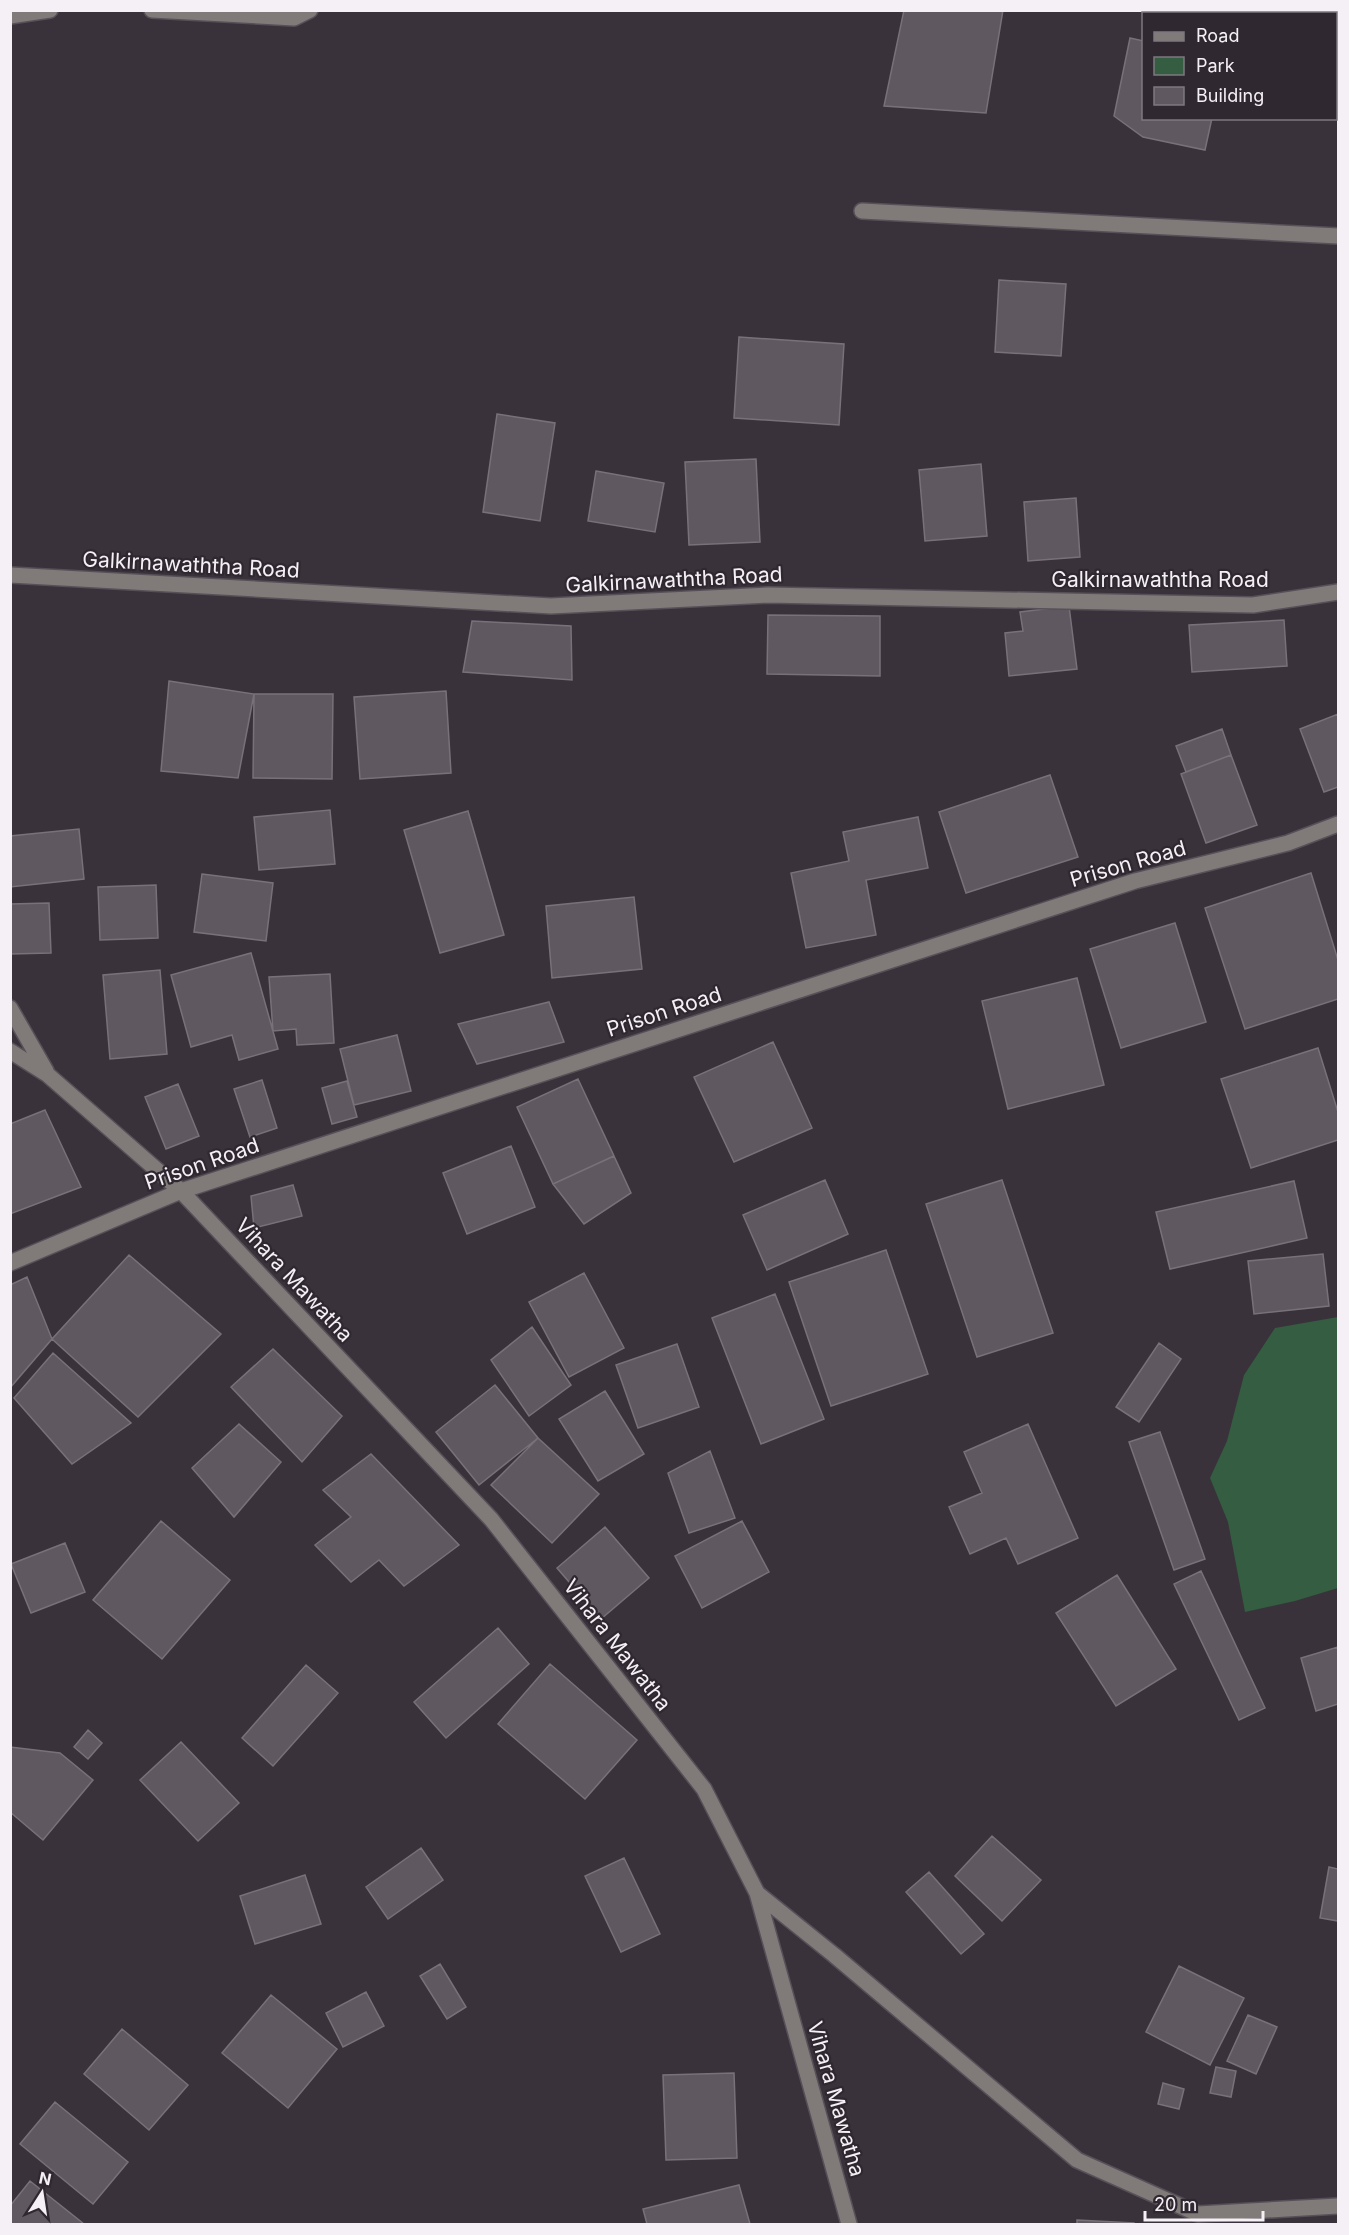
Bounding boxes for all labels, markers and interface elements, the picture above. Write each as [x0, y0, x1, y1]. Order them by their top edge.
legend [1142, 12, 1337, 120]
text: Road [1196, 25, 1239, 46]
text: Park [1196, 55, 1235, 76]
text: Building [1196, 85, 1264, 106]
street label: Galkirnawaththa Road [82, 546, 300, 583]
street label: Galkirnawaththa Road [565, 561, 783, 598]
street label: Galkirnawaththa Road [1051, 567, 1269, 592]
street label: Prison Road [1067, 835, 1189, 892]
street label: Prison Road [603, 981, 724, 1042]
street label: Prison Road [141, 1132, 262, 1195]
street label: Vihara Mawatha [231, 1213, 358, 1347]
street label: Vihara Mawatha [558, 1574, 677, 1716]
street label: Vihara Mawatha [802, 2018, 871, 2179]
north arrow [12, 2163, 72, 2223]
text: N [37, 2167, 53, 2189]
scale bar [1145, 2184, 1264, 2222]
text: 20 m [1154, 2194, 1197, 2215]

